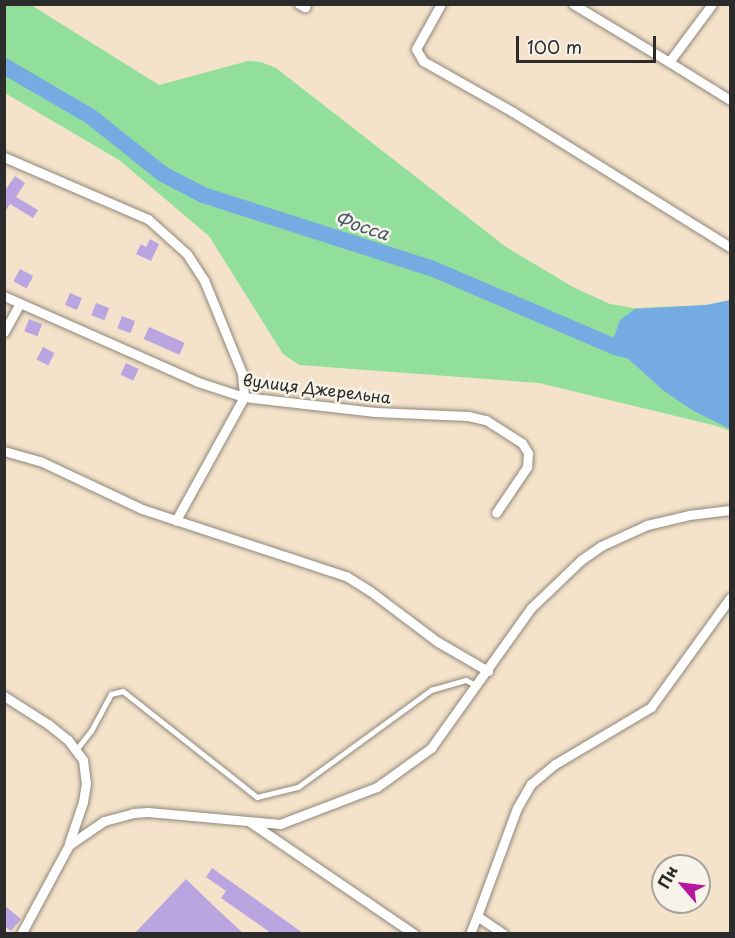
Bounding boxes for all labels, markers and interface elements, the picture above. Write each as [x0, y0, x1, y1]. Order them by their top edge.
scale bar [519, 24, 658, 62]
text: 100 m [527, 33, 582, 60]
water label: Фосса [332, 207, 392, 245]
street label: вулиця Джерельна [242, 369, 392, 407]
north arrow [651, 854, 711, 914]
text: Пн [651, 861, 683, 892]

